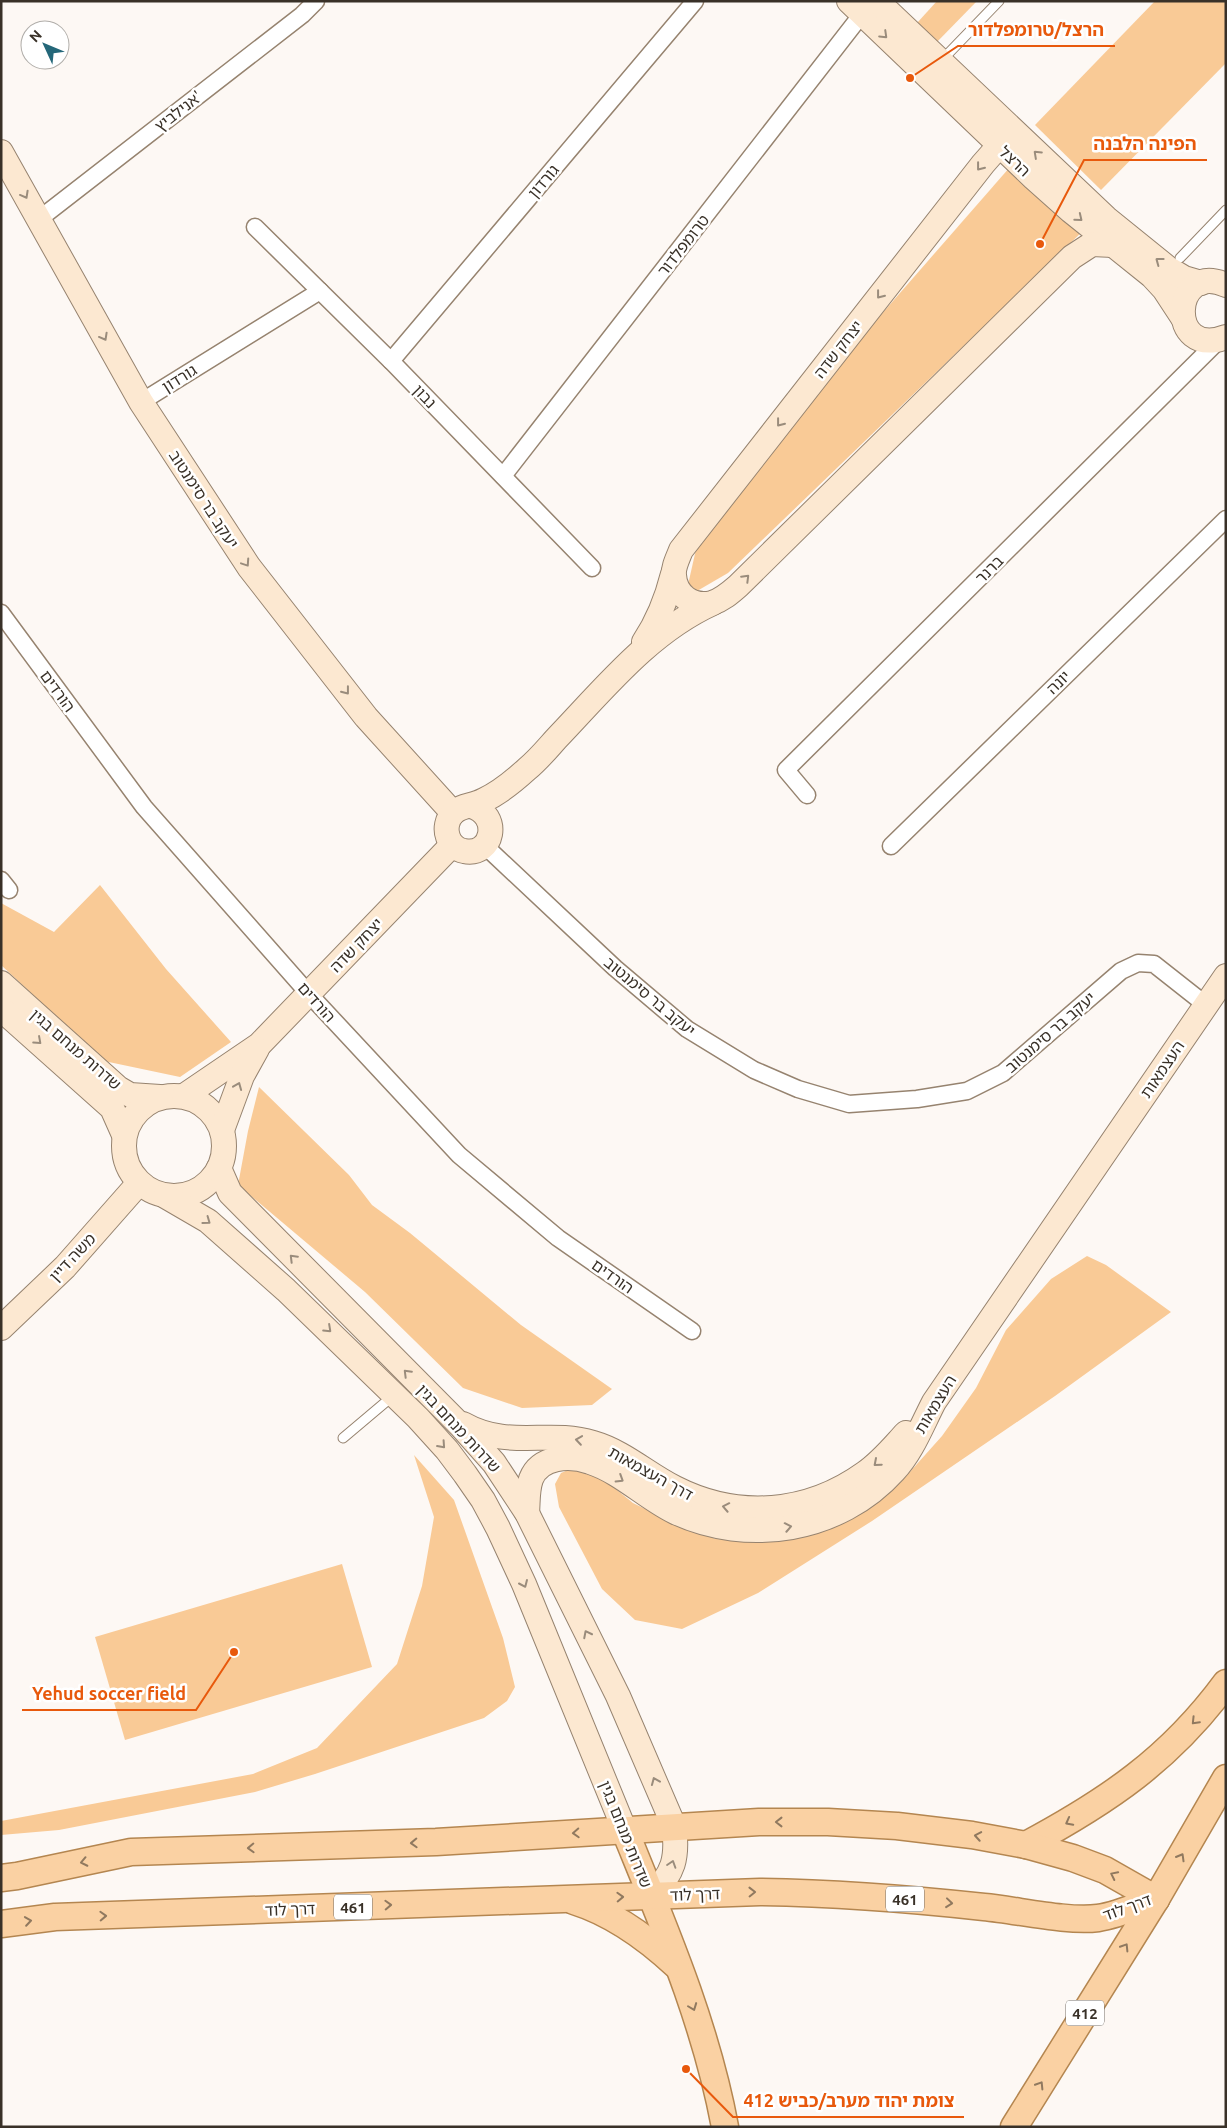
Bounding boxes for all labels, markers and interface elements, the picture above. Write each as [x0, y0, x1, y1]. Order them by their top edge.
callout: הרצל/טרומפלדור [958, 13, 1115, 46]
text: הרצל/טרומפלדור [968, 19, 1104, 39]
north arrow [20, 20, 70, 70]
text: N [26, 27, 45, 45]
one-way arrow [878, 29, 887, 38]
street label: אנילביץ' [151, 87, 205, 135]
callout: הפינה הלבנה [1084, 127, 1207, 160]
text: הפינה הלבנה [1093, 133, 1197, 153]
street label: הרצל [996, 142, 1034, 180]
one-way arrow [1033, 151, 1042, 160]
street label: גורדון [524, 161, 562, 201]
one-way arrow [978, 161, 986, 170]
one-way arrow [19, 190, 29, 199]
street label: טרומפלדור [654, 211, 712, 279]
one-way arrow [1073, 212, 1082, 220]
one-way arrow [1155, 258, 1165, 267]
one-way arrow [877, 289, 886, 299]
street label: יצחק שדה [810, 317, 866, 381]
one-way arrow [98, 331, 108, 340]
street label: גורדון [158, 360, 200, 396]
street label: נבון [410, 381, 440, 411]
one-way arrow [777, 417, 786, 427]
street label: יעקב בר סימנטוב [166, 447, 242, 551]
street label: ברנר [971, 551, 1007, 587]
one-way arrow [240, 557, 249, 567]
one-way arrow [740, 575, 749, 584]
street label: הורדים [37, 667, 79, 715]
street label: יונה [1043, 667, 1073, 697]
one-way arrow [341, 685, 349, 694]
street label: יצחק שדה [326, 914, 386, 976]
street label: יעקב בר סימנטוב [601, 953, 699, 1039]
street label: הורדים [295, 979, 339, 1025]
street label: יעקב בר סימנטוב [1001, 988, 1099, 1076]
street label: שדרות מנחם בגין [27, 1005, 125, 1093]
one-way arrow [32, 1035, 41, 1044]
street label: העצמאות [1136, 1037, 1188, 1101]
one-way arrow [232, 1082, 242, 1091]
one-way arrow [201, 1215, 211, 1224]
street label: משה דיין [45, 1229, 99, 1285]
one-way arrow [290, 1254, 299, 1263]
street label: הורדים [589, 1255, 637, 1297]
one-way arrow [322, 1323, 331, 1332]
one-way arrow [404, 1370, 413, 1379]
street label: העצמאות [911, 1372, 959, 1436]
street label: שדרות מנחם בגין [414, 1380, 504, 1476]
one-way arrow [575, 1436, 584, 1446]
one-way arrow [436, 1439, 445, 1448]
street label: דרך העצמאות [606, 1442, 697, 1504]
one-way arrow [873, 1458, 882, 1467]
one-way arrow [615, 1472, 624, 1482]
one-way arrow [722, 1502, 730, 1512]
one-way arrow [783, 1523, 792, 1533]
one-way arrow [518, 1579, 528, 1588]
one-way arrow [583, 1630, 593, 1639]
callout: Yehud soccer field [22, 1677, 196, 1710]
text: Yehud soccer field [32, 1683, 186, 1703]
one-way arrow [1192, 1715, 1201, 1724]
one-way arrow [650, 1777, 661, 1786]
street label: שדרות מנחם בגין [596, 1778, 656, 1890]
one-way arrow [1065, 1816, 1074, 1826]
one-way arrow [775, 1817, 782, 1827]
one-way arrow [572, 1828, 580, 1839]
one-way arrow [973, 1832, 982, 1842]
one-way arrow [410, 1837, 418, 1848]
one-way arrow [247, 1843, 255, 1853]
one-way arrow [1174, 1853, 1184, 1862]
one-way arrow [79, 1856, 88, 1867]
one-way arrow [667, 1861, 677, 1869]
one-way arrow [1110, 1871, 1119, 1881]
street label: דרך לוד [669, 1884, 721, 1904]
road number: 461 [886, 1886, 924, 1912]
one-way arrow [748, 1887, 756, 1897]
street label: דרך לוד [1100, 1890, 1154, 1924]
one-way arrow [617, 1891, 625, 1902]
road number: 461 [334, 1894, 372, 1920]
one-way arrow [945, 1897, 953, 1908]
street label: דרך לוד [264, 1899, 316, 1919]
one-way arrow [384, 1900, 392, 1911]
one-way arrow [99, 1910, 107, 1921]
one-way arrow [24, 1917, 32, 1927]
one-way arrow [1119, 1944, 1129, 1953]
road number: 412 [1066, 2000, 1104, 2026]
one-way arrow [687, 2002, 697, 2011]
one-way arrow [1033, 2082, 1043, 2091]
callout: צומת יהוד מערב/כביש 412 [733, 2084, 964, 2117]
text: צומת יהוד מערב/כביש 412 [743, 2090, 955, 2110]

